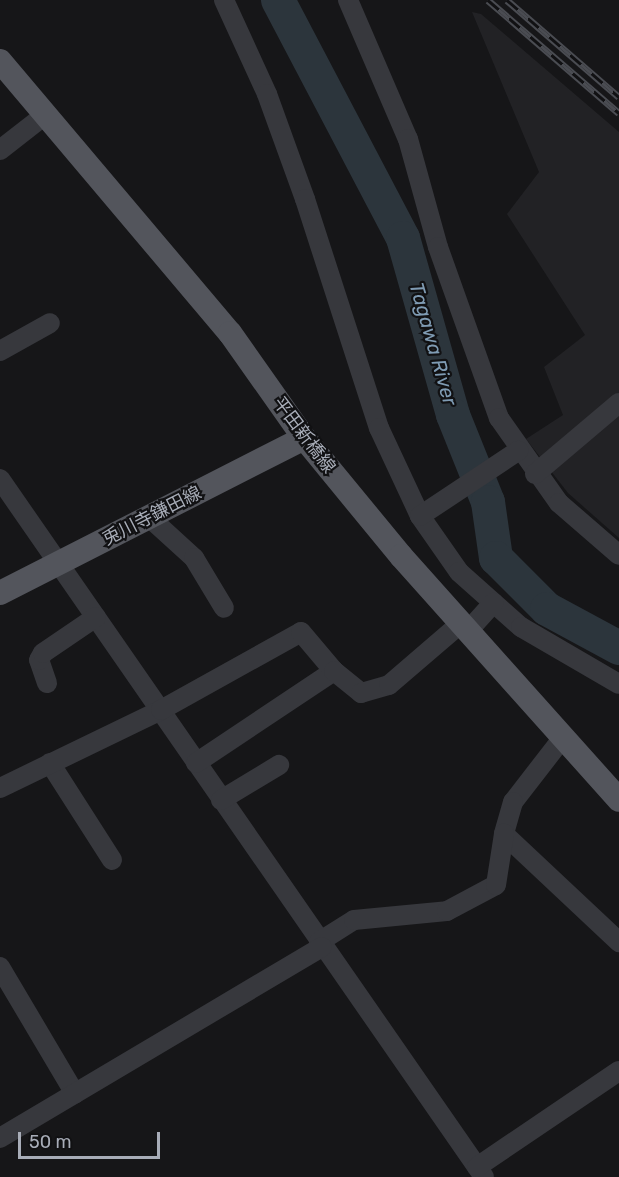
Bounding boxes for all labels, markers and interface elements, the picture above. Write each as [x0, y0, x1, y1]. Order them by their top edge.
water label: Tagawa River [404, 280, 462, 408]
street label: 平田新橋線 [268, 393, 340, 477]
street label: 兎川寺鎌田線 [99, 482, 205, 550]
scale bar [21, 1120, 164, 1158]
text: 50 m [29, 1131, 72, 1153]

